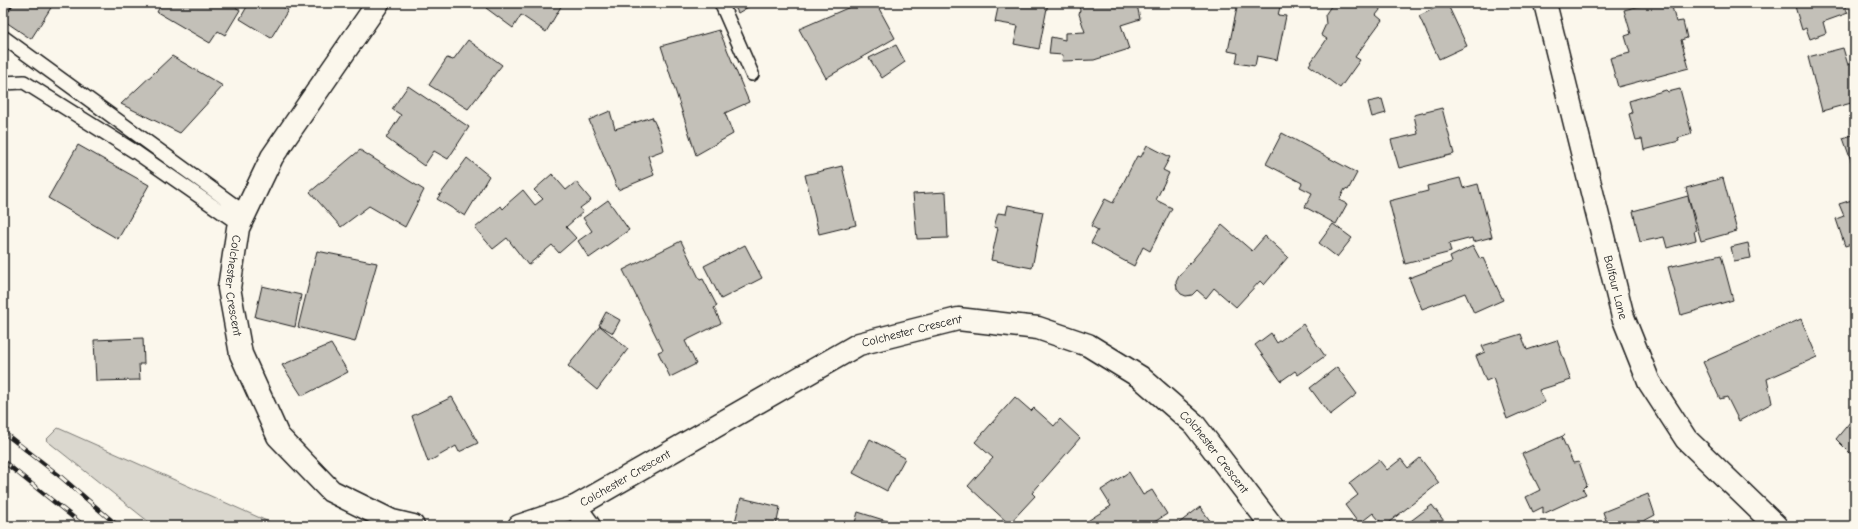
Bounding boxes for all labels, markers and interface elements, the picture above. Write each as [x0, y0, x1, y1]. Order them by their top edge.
street label: Colchester Crescent [222, 234, 245, 338]
street label: Balfour Lane [1601, 254, 1630, 321]
street label: Colchester Crescent [860, 312, 963, 350]
street label: Colchester Crescent [1177, 408, 1252, 497]
street label: Colchester Crescent [577, 446, 674, 510]

